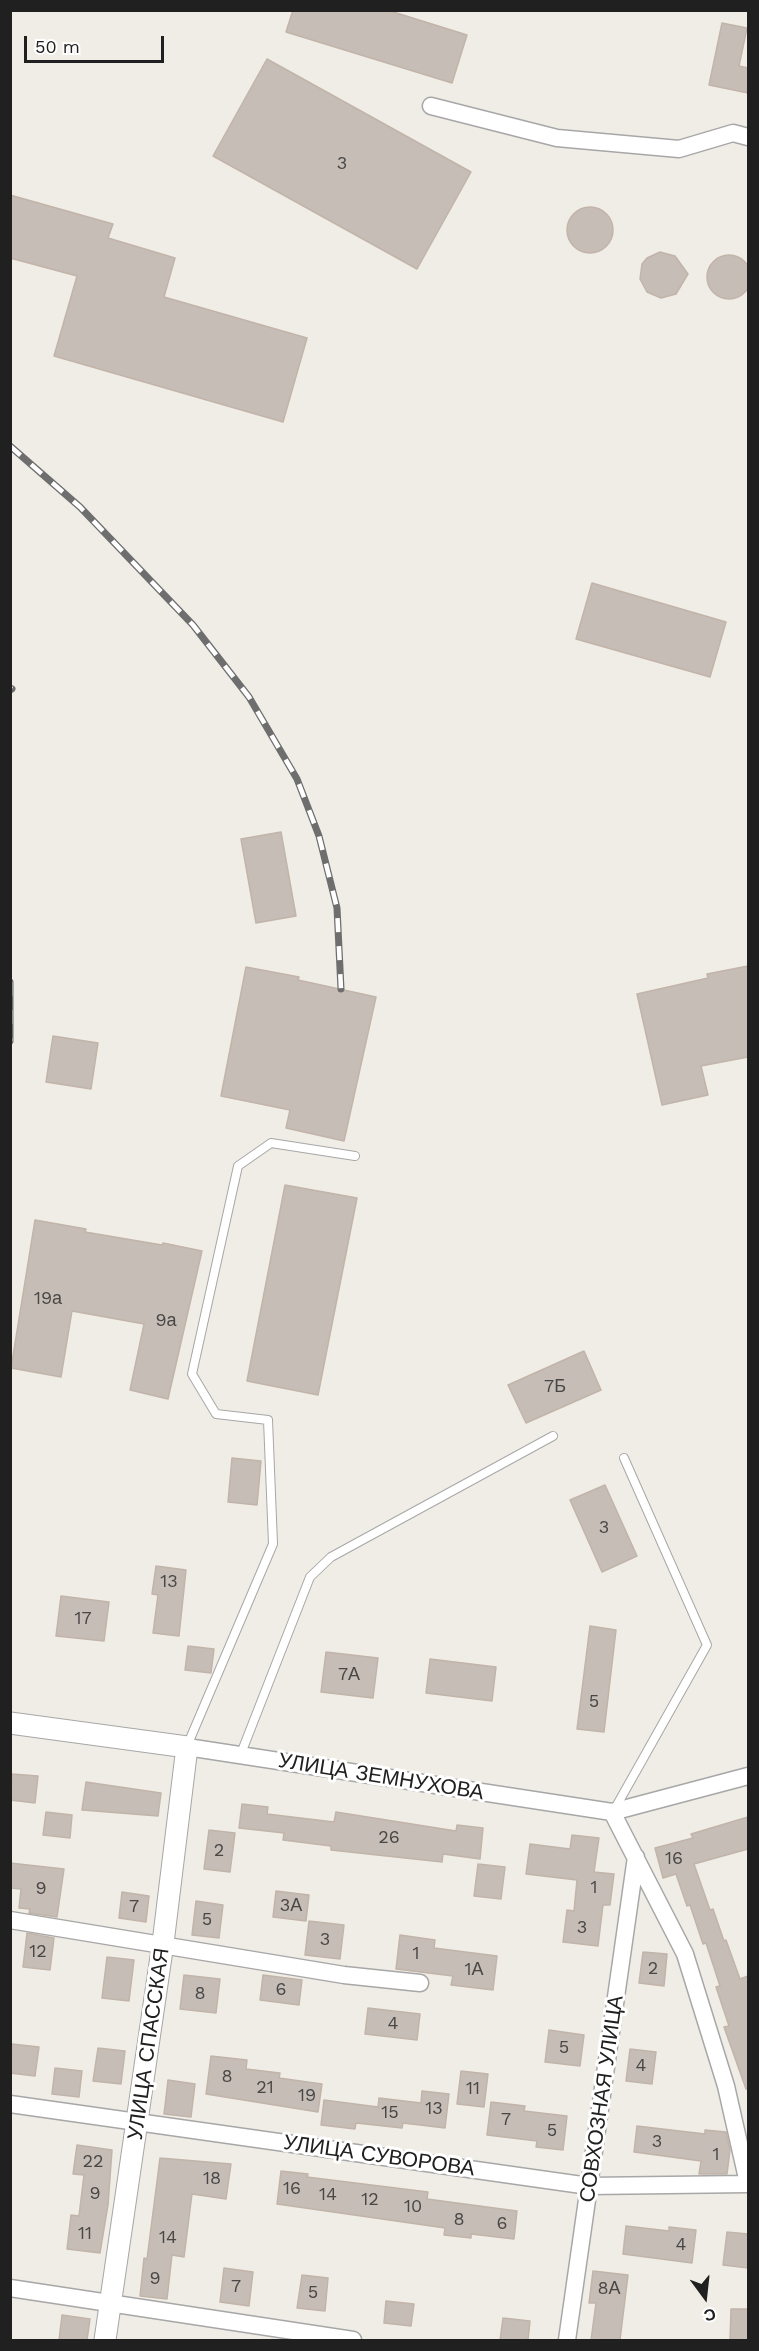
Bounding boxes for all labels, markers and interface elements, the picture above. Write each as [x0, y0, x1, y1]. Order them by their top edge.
scale bar [27, 24, 166, 62]
text: 50 m [35, 36, 80, 57]
house number: 3 [337, 153, 347, 175]
house number: 19а [34, 1288, 62, 1310]
house number: 9а [155, 1310, 177, 1332]
house number: 7Б [544, 1376, 566, 1398]
house number: 3 [599, 1517, 609, 1539]
house number: 13 [160, 1571, 178, 1593]
house number: 17 [74, 1608, 92, 1630]
house number: 7А [338, 1664, 360, 1686]
house number: 5 [589, 1691, 599, 1713]
street label: УЛИЦА ЗЕМНУХОВА [276, 1748, 486, 1806]
house number: 26 [378, 1827, 400, 1849]
house number: 2 [214, 1840, 224, 1862]
house number: 16 [665, 1848, 683, 1870]
house number: 1 [590, 1877, 598, 1899]
house number: 9 [35, 1878, 47, 1900]
house number: 3А [280, 1895, 302, 1917]
house number: 7 [129, 1896, 139, 1918]
house number: 5 [202, 1909, 212, 1931]
house number: 3 [577, 1917, 587, 1939]
house number: 3 [320, 1929, 330, 1951]
house number: 12 [29, 1941, 47, 1963]
house number: 1 [412, 1943, 420, 1965]
street label: УЛИЦА СПАССКАЯ [123, 1946, 175, 2142]
house number: 2 [648, 1958, 658, 1980]
house number: 1А [464, 1959, 484, 1981]
house number: 6 [276, 1979, 286, 2001]
house number: 8 [194, 1983, 206, 2005]
street label: СОВХОЗНАЯ УЛИЦА [575, 1994, 629, 2204]
house number: 4 [388, 2013, 398, 2035]
house number: 5 [559, 2037, 569, 2059]
house number: 4 [636, 2055, 646, 2077]
house number: 8 [221, 2066, 233, 2088]
house number: 21 [256, 2077, 274, 2099]
house number: 11 [466, 2078, 480, 2100]
house number: 19 [298, 2085, 316, 2107]
house number: 13 [425, 2098, 443, 2120]
house number: 15 [381, 2102, 399, 2124]
house number: 7 [501, 2109, 511, 2131]
house number: 5 [547, 2120, 557, 2142]
street label: УЛИЦА СУВОРОВА [282, 2130, 476, 2182]
house number: 3 [652, 2131, 662, 2153]
house number: 1 [712, 2144, 720, 2166]
house number: 22 [83, 2151, 103, 2173]
house number: 18 [203, 2168, 221, 2190]
house number: 16 [283, 2178, 301, 2200]
house number: 9 [89, 2183, 101, 2205]
house number: 14 [319, 2184, 337, 2206]
house number: 12 [361, 2189, 379, 2211]
house number: 10 [404, 2196, 422, 2218]
house number: 8 [453, 2209, 465, 2231]
house number: 6 [497, 2213, 507, 2235]
house number: 11 [78, 2223, 92, 2245]
house number: 14 [159, 2227, 177, 2249]
house number: 4 [676, 2234, 686, 2256]
north arrow [675, 2267, 735, 2327]
house number: 9 [149, 2268, 161, 2290]
house number: 7 [231, 2276, 241, 2298]
house number: 8А [597, 2278, 621, 2300]
house number: 5 [308, 2282, 318, 2304]
text: С [702, 2304, 718, 2326]

